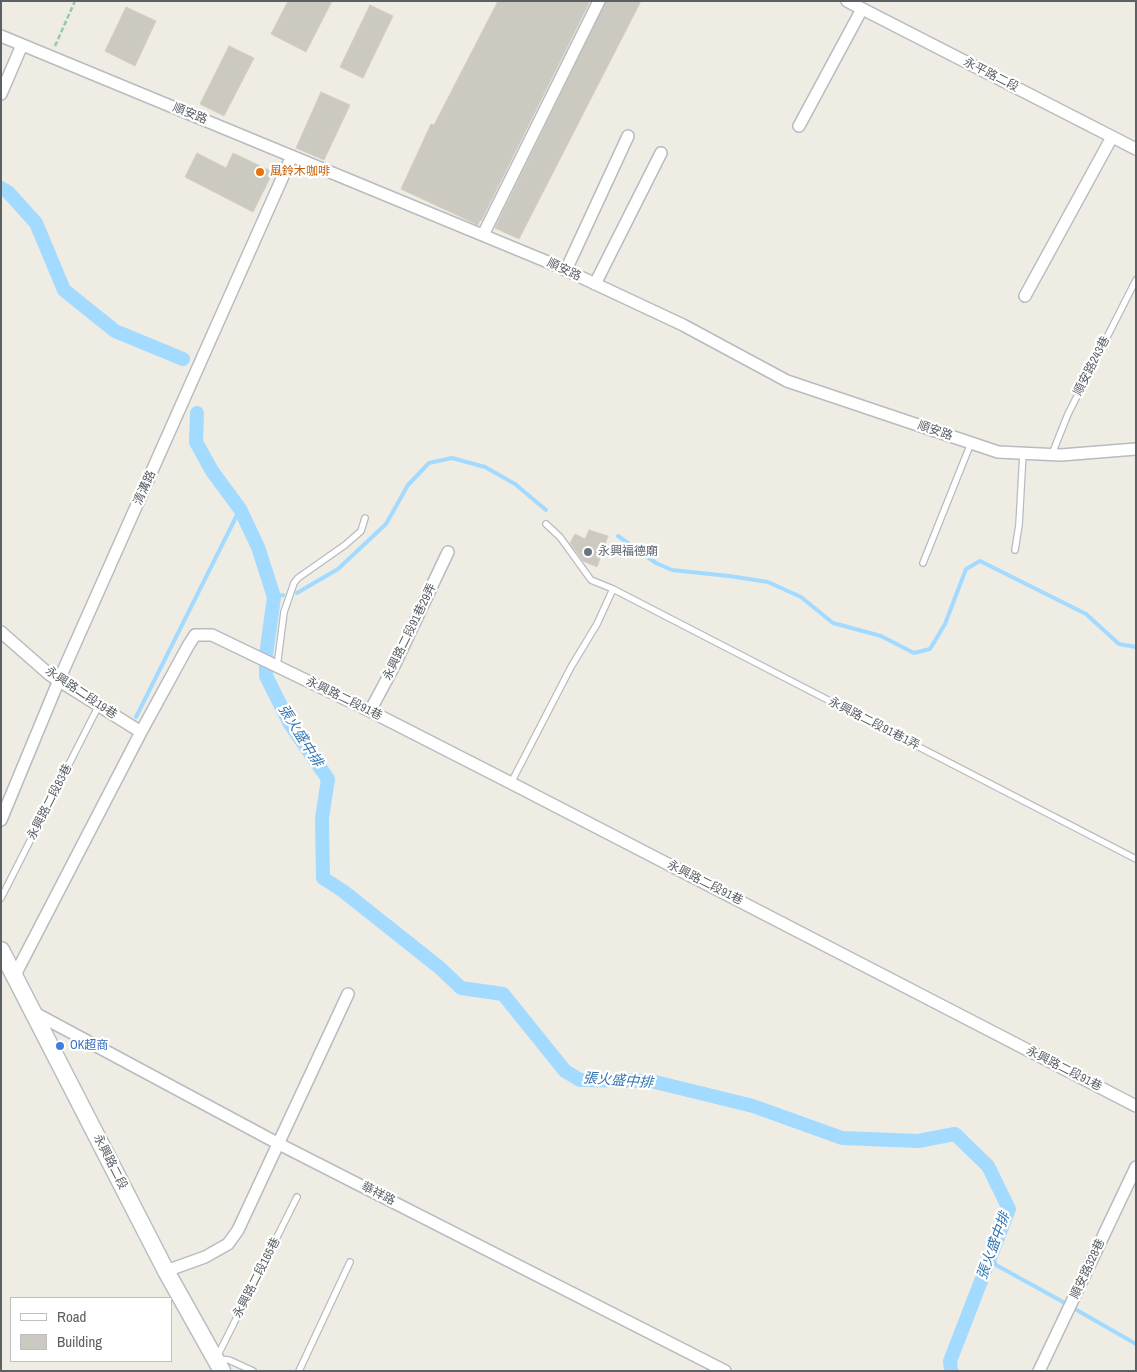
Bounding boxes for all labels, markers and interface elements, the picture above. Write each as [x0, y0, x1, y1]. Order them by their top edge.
street label: 永平路二段 [961, 55, 1021, 95]
street label: 順安路 [171, 101, 209, 127]
place label: 風鈴木咖啡 [270, 165, 330, 179]
marker: 風鈴木咖啡 [254, 166, 266, 178]
street label: 順安路 [545, 256, 583, 284]
street label: 順安路243巷 [1071, 334, 1113, 398]
street label: 順安路 [916, 418, 954, 444]
street label: 清溝路 [131, 469, 159, 507]
place label: 永興福德廟 [598, 545, 658, 559]
marker: 永興福德廟 [582, 546, 594, 558]
street label: 永興路二段91巷29弄 [380, 581, 440, 683]
street label: 永興路二段19巷 [43, 664, 119, 722]
street label: 永興路二段91巷 [304, 674, 384, 724]
street label: 永興路二段91巷1弄 [826, 695, 922, 753]
water label: 張火盛中排 [274, 702, 326, 770]
street label: 永興路二段83巷 [25, 762, 75, 842]
street label: 永興路二段91巷 [665, 858, 745, 908]
place label: OK超商 [70, 1039, 108, 1053]
marker: OK超商 [54, 1040, 66, 1052]
street label: 永興路二段91巷 [1024, 1044, 1104, 1094]
water label: 張火盛中排 [582, 1070, 654, 1092]
street label: 永興路二段 [90, 1132, 130, 1192]
street label: 華祥路 [359, 1179, 397, 1209]
water label: 張火盛中排 [974, 1210, 1014, 1282]
street label: 永興路二段165巷 [231, 1235, 283, 1321]
street label: 順安路328巷 [1068, 1237, 1108, 1301]
legend [10, 1297, 172, 1362]
text: Road [57, 1306, 86, 1327]
text: Building [57, 1331, 102, 1352]

